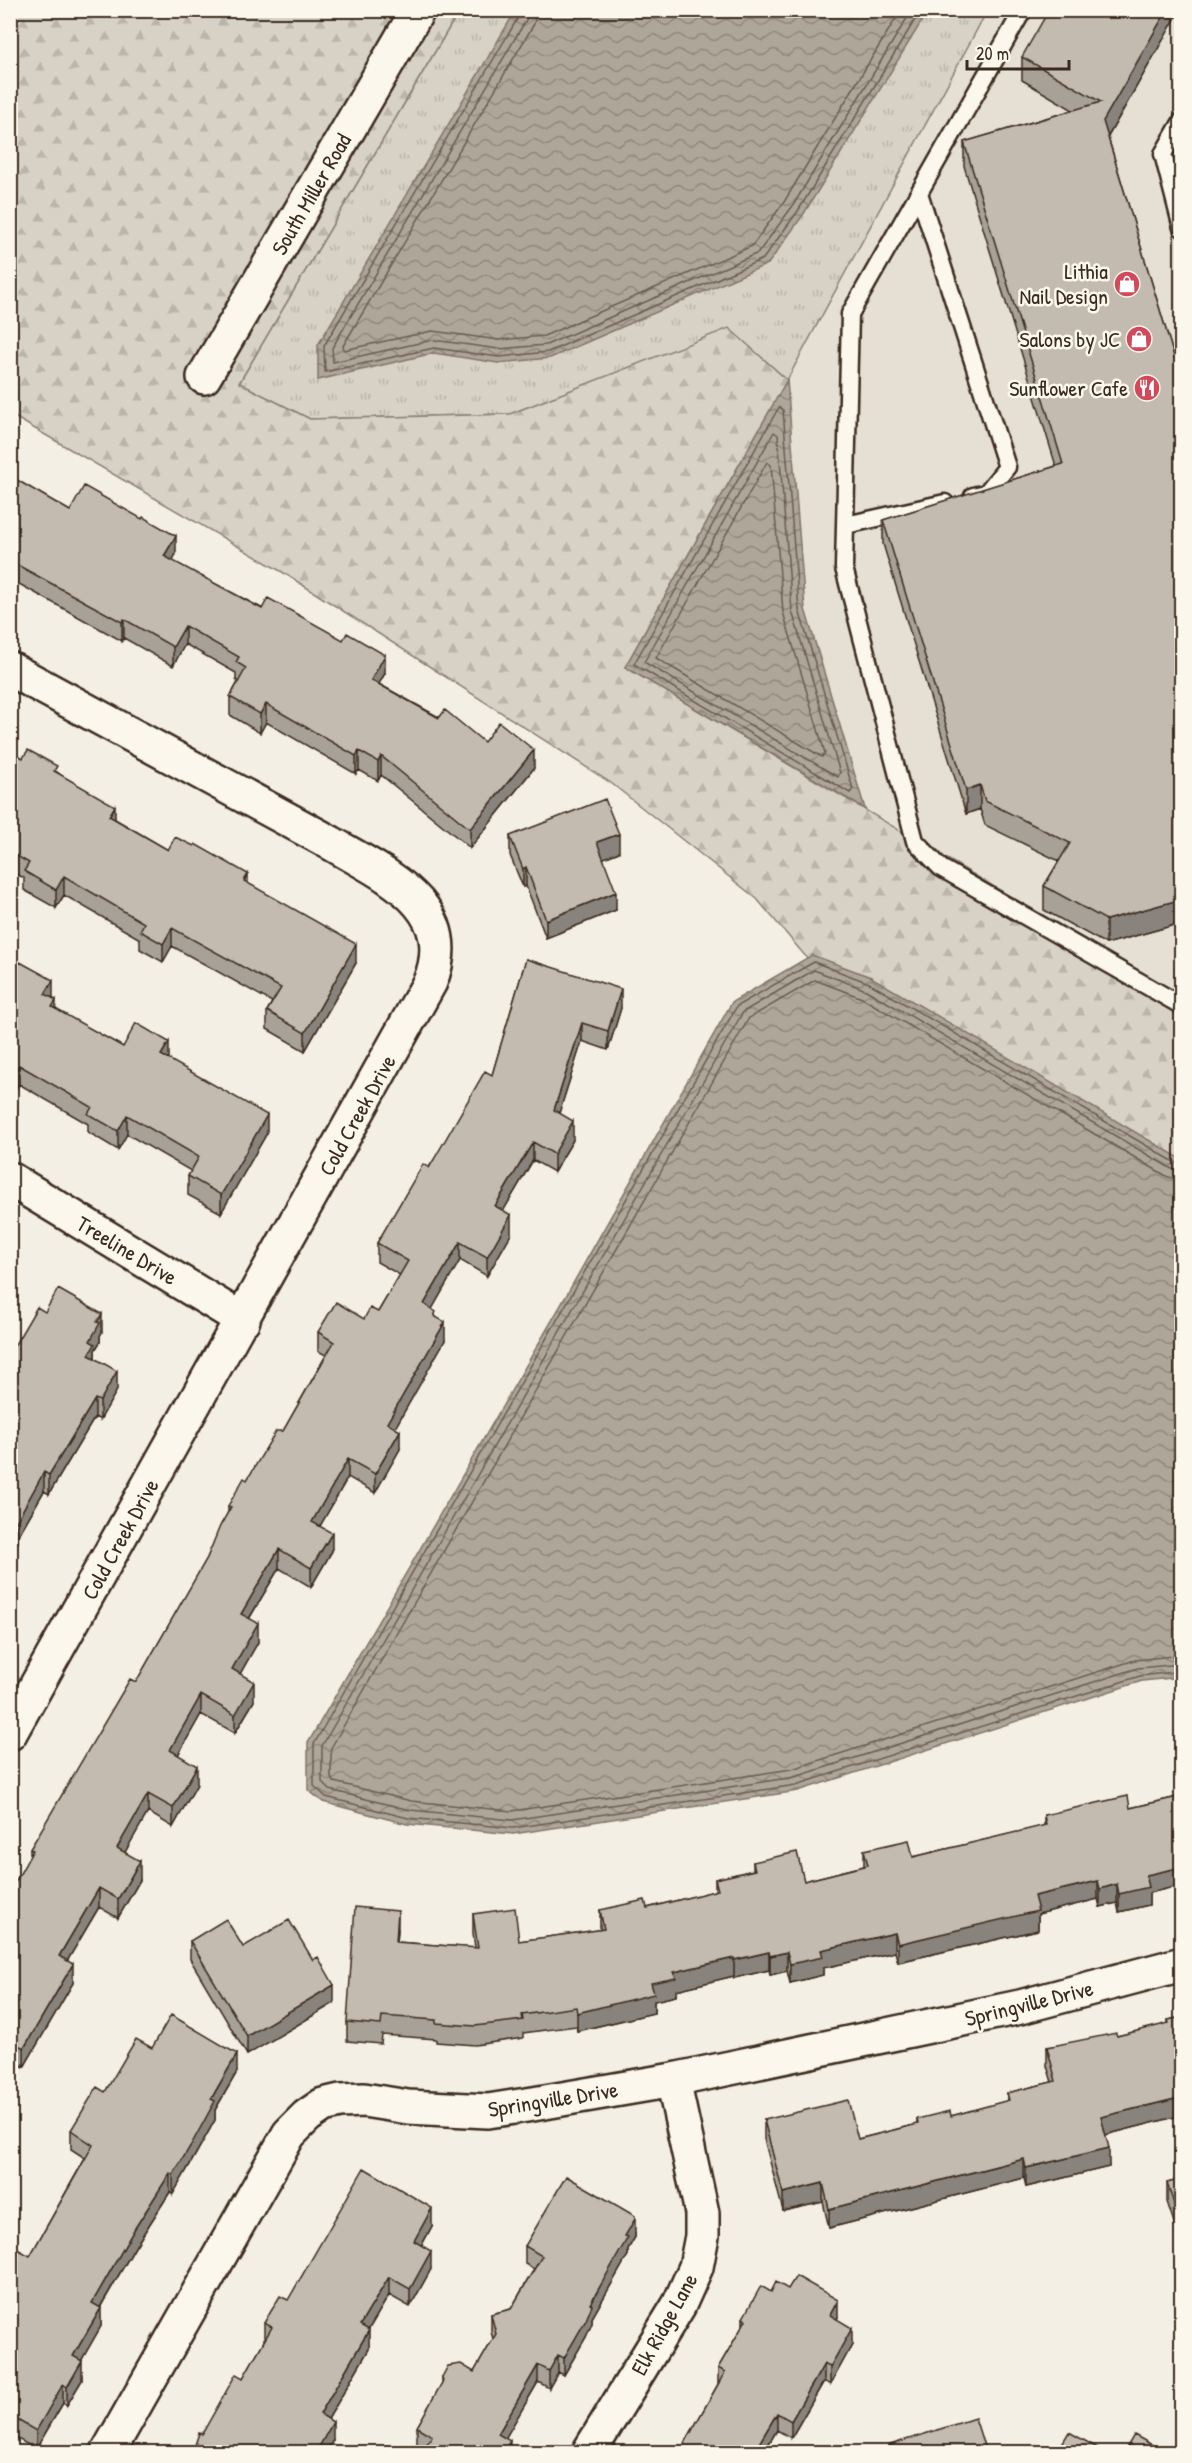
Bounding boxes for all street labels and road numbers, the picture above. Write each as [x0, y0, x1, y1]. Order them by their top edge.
street label: South Miller Road [264, 127, 358, 260]
street label: Cold Creek Drive [311, 1049, 403, 1181]
street label: Treeline Drive [71, 1208, 183, 1292]
street label: Cold Creek Drive [74, 1473, 166, 1605]
street label: Springville Drive [962, 1973, 1096, 2033]
street label: Springville Drive [486, 2074, 620, 2124]
street label: Elk Ridge Lane [624, 2267, 704, 2380]

